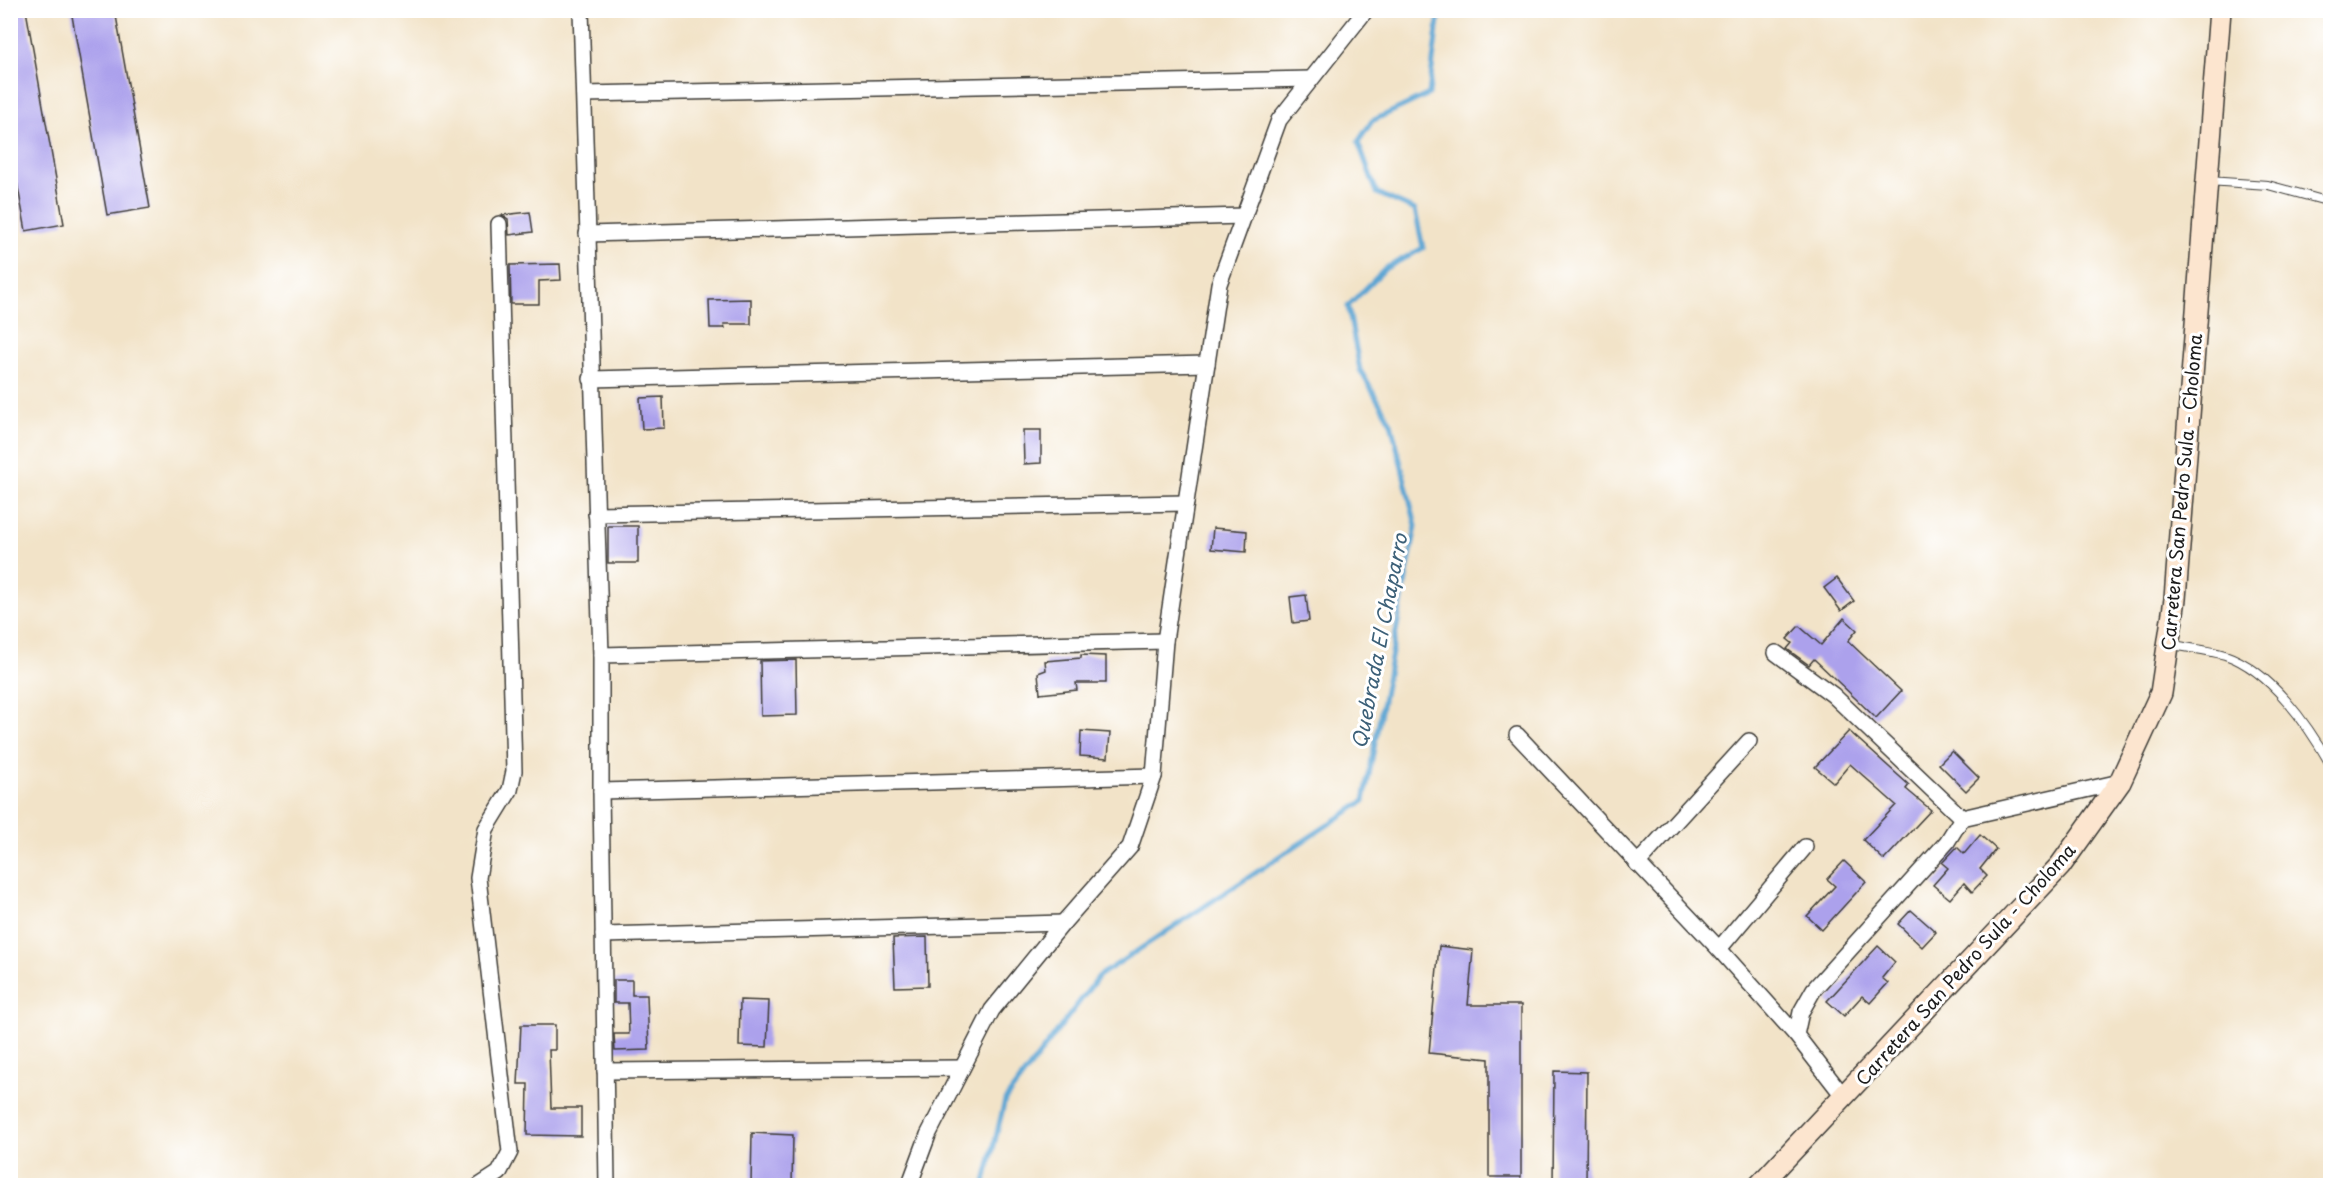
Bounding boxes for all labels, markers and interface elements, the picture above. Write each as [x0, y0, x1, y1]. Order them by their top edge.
street label: Carretera San Pedro Sula - Choloma [2154, 332, 2208, 651]
water label: Quebrada El Chaparro [1343, 530, 1415, 751]
street label: Carretera San Pedro Sula - Choloma [1849, 836, 2082, 1091]

